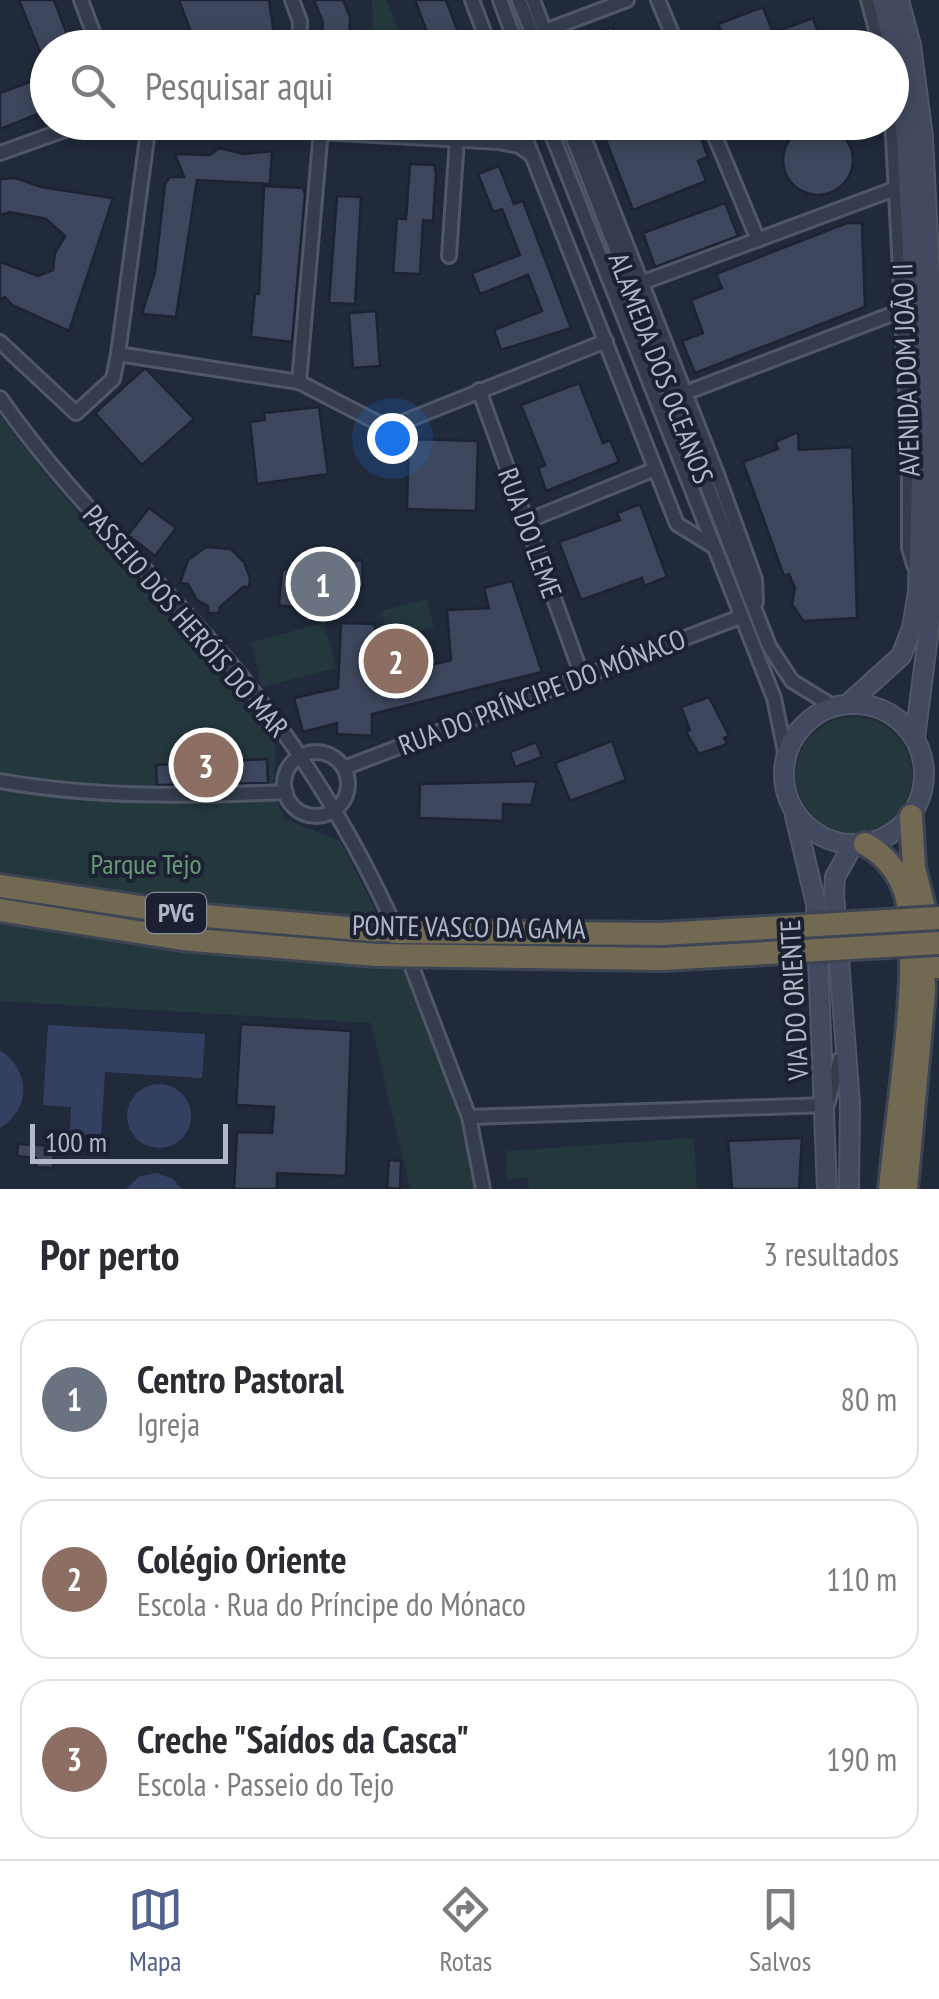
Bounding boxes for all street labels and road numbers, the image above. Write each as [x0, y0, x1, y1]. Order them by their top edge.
street label: ALAMEDA DOS OCEANOS [600, 247, 723, 489]
street label: AVENIDA DOM JOÃO II [883, 263, 928, 477]
street label: RUA DO LEME [490, 463, 571, 603]
street label: PASSEIO DOS HERÓIS DO MAR [75, 497, 298, 745]
street label: RUA DO PRÍNCIPE DO MÓNACO [393, 620, 691, 763]
road number: PVG [146, 893, 206, 933]
street label: PONTE VASCO DA GAMA [352, 906, 587, 947]
street label: VIA DO ORIENTE [771, 919, 816, 1082]

